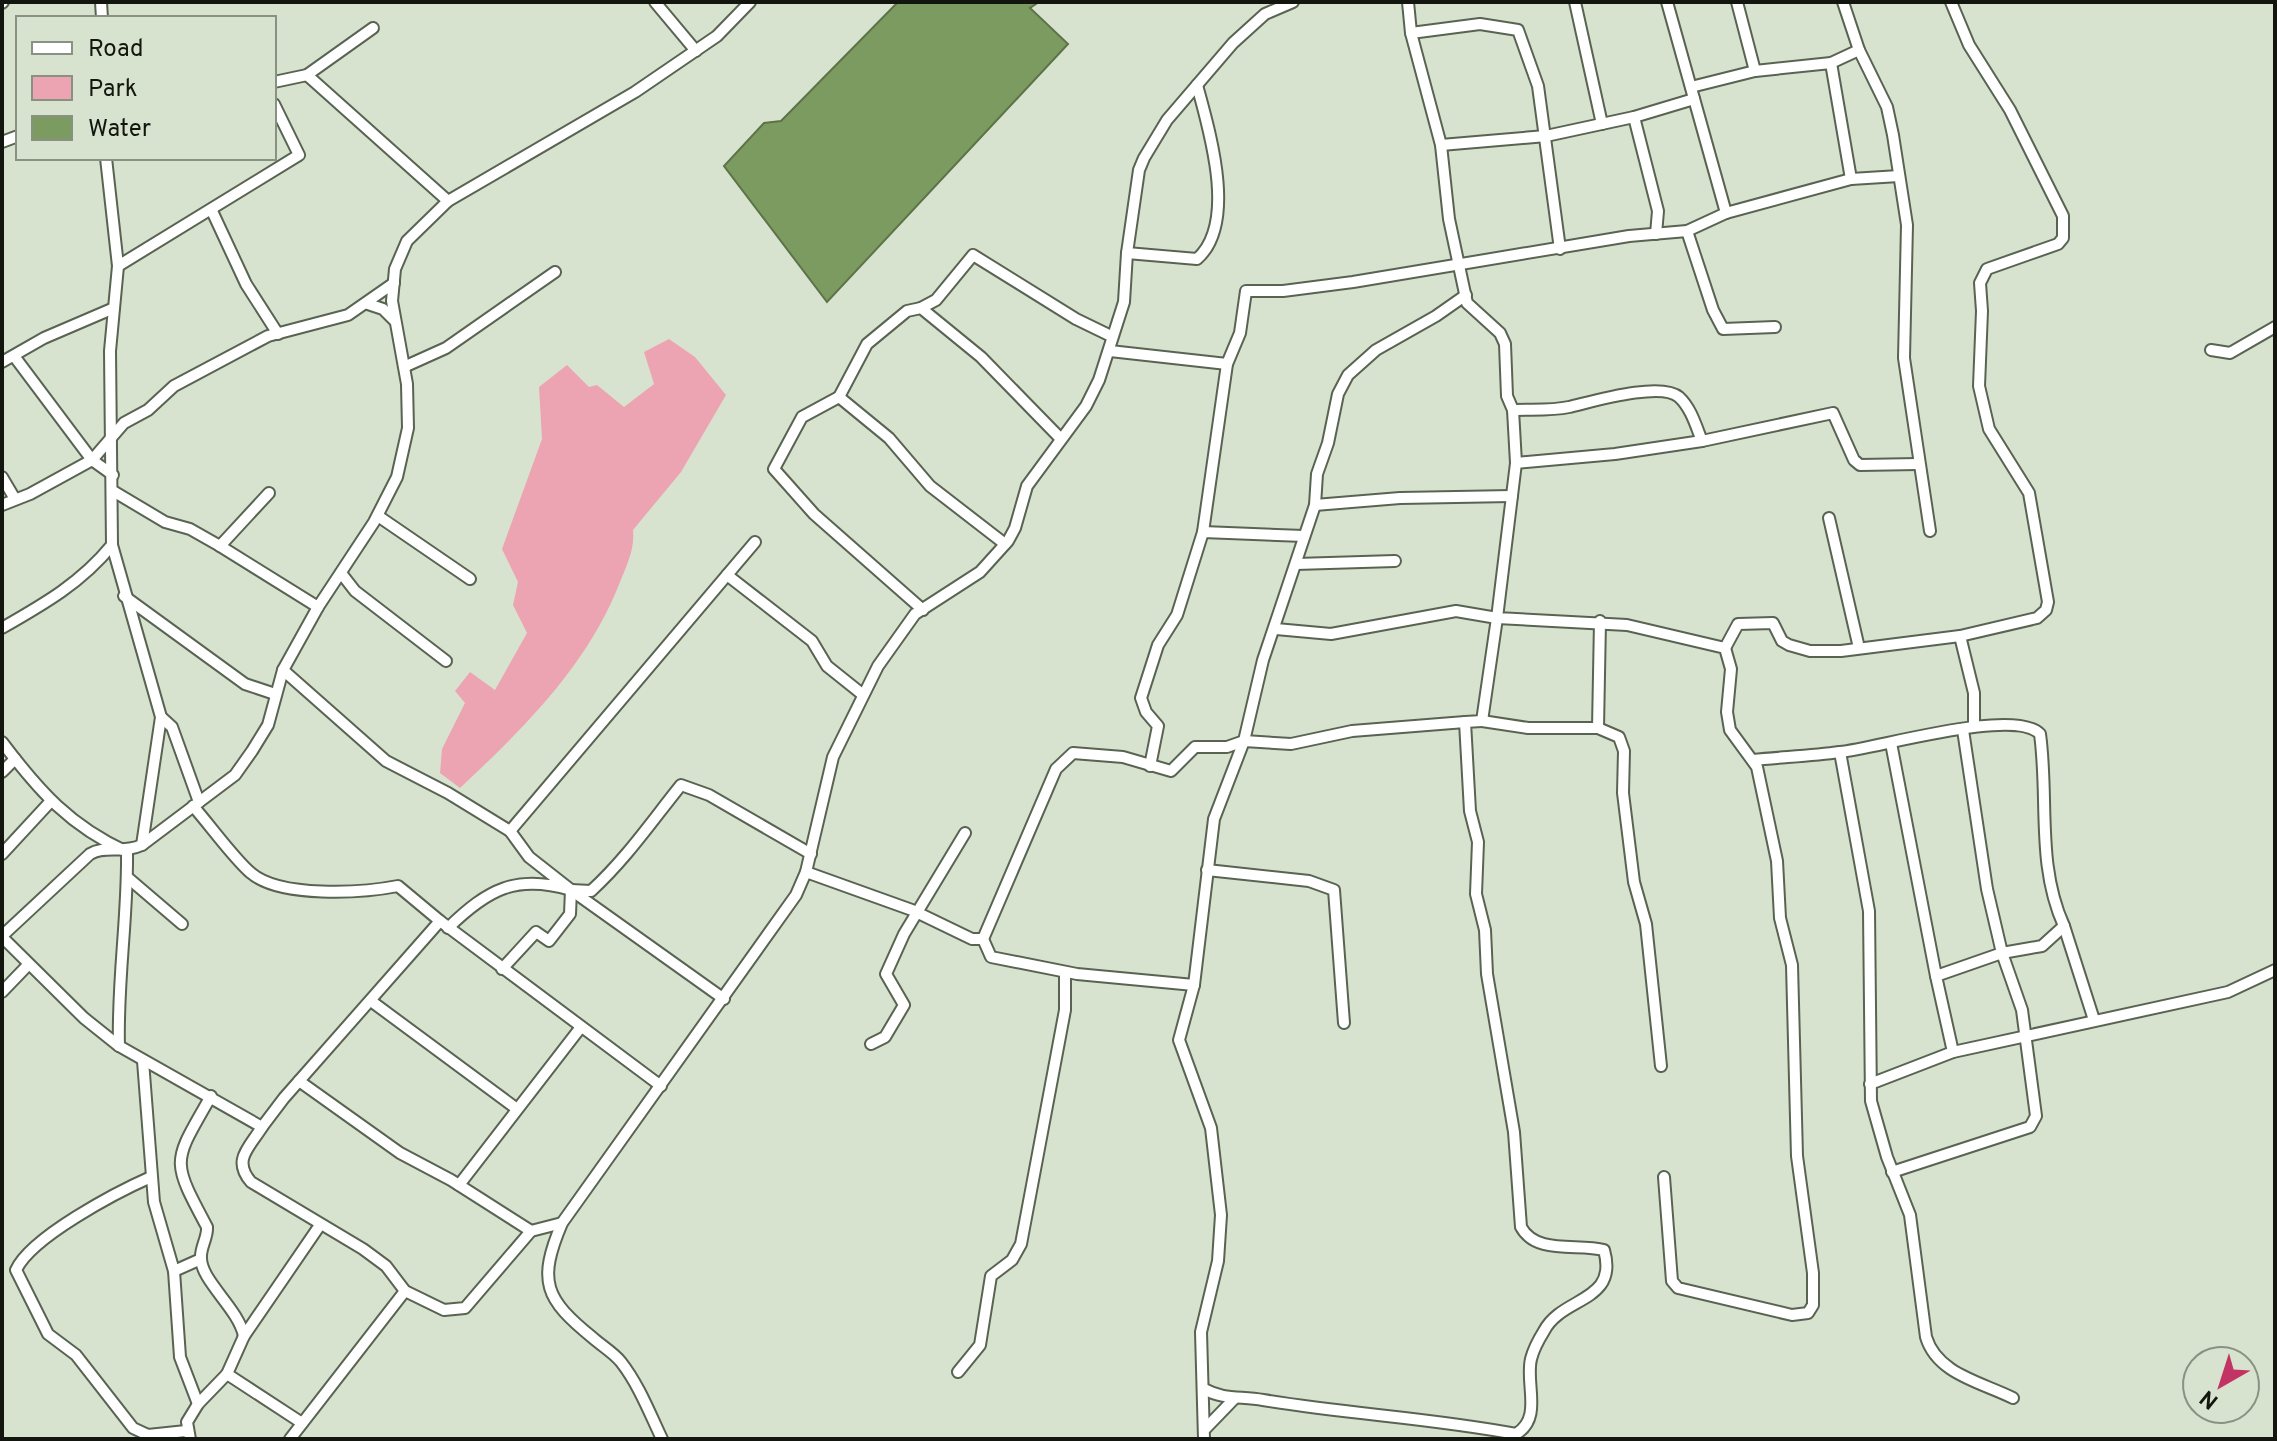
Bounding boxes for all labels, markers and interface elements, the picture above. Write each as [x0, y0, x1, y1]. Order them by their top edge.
legend [16, 16, 276, 160]
text: Road [88, 35, 144, 65]
text: Park [88, 75, 138, 105]
text: Water [88, 115, 151, 145]
north arrow [2181, 1345, 2261, 1425]
text: N [2195, 1383, 2225, 1414]

